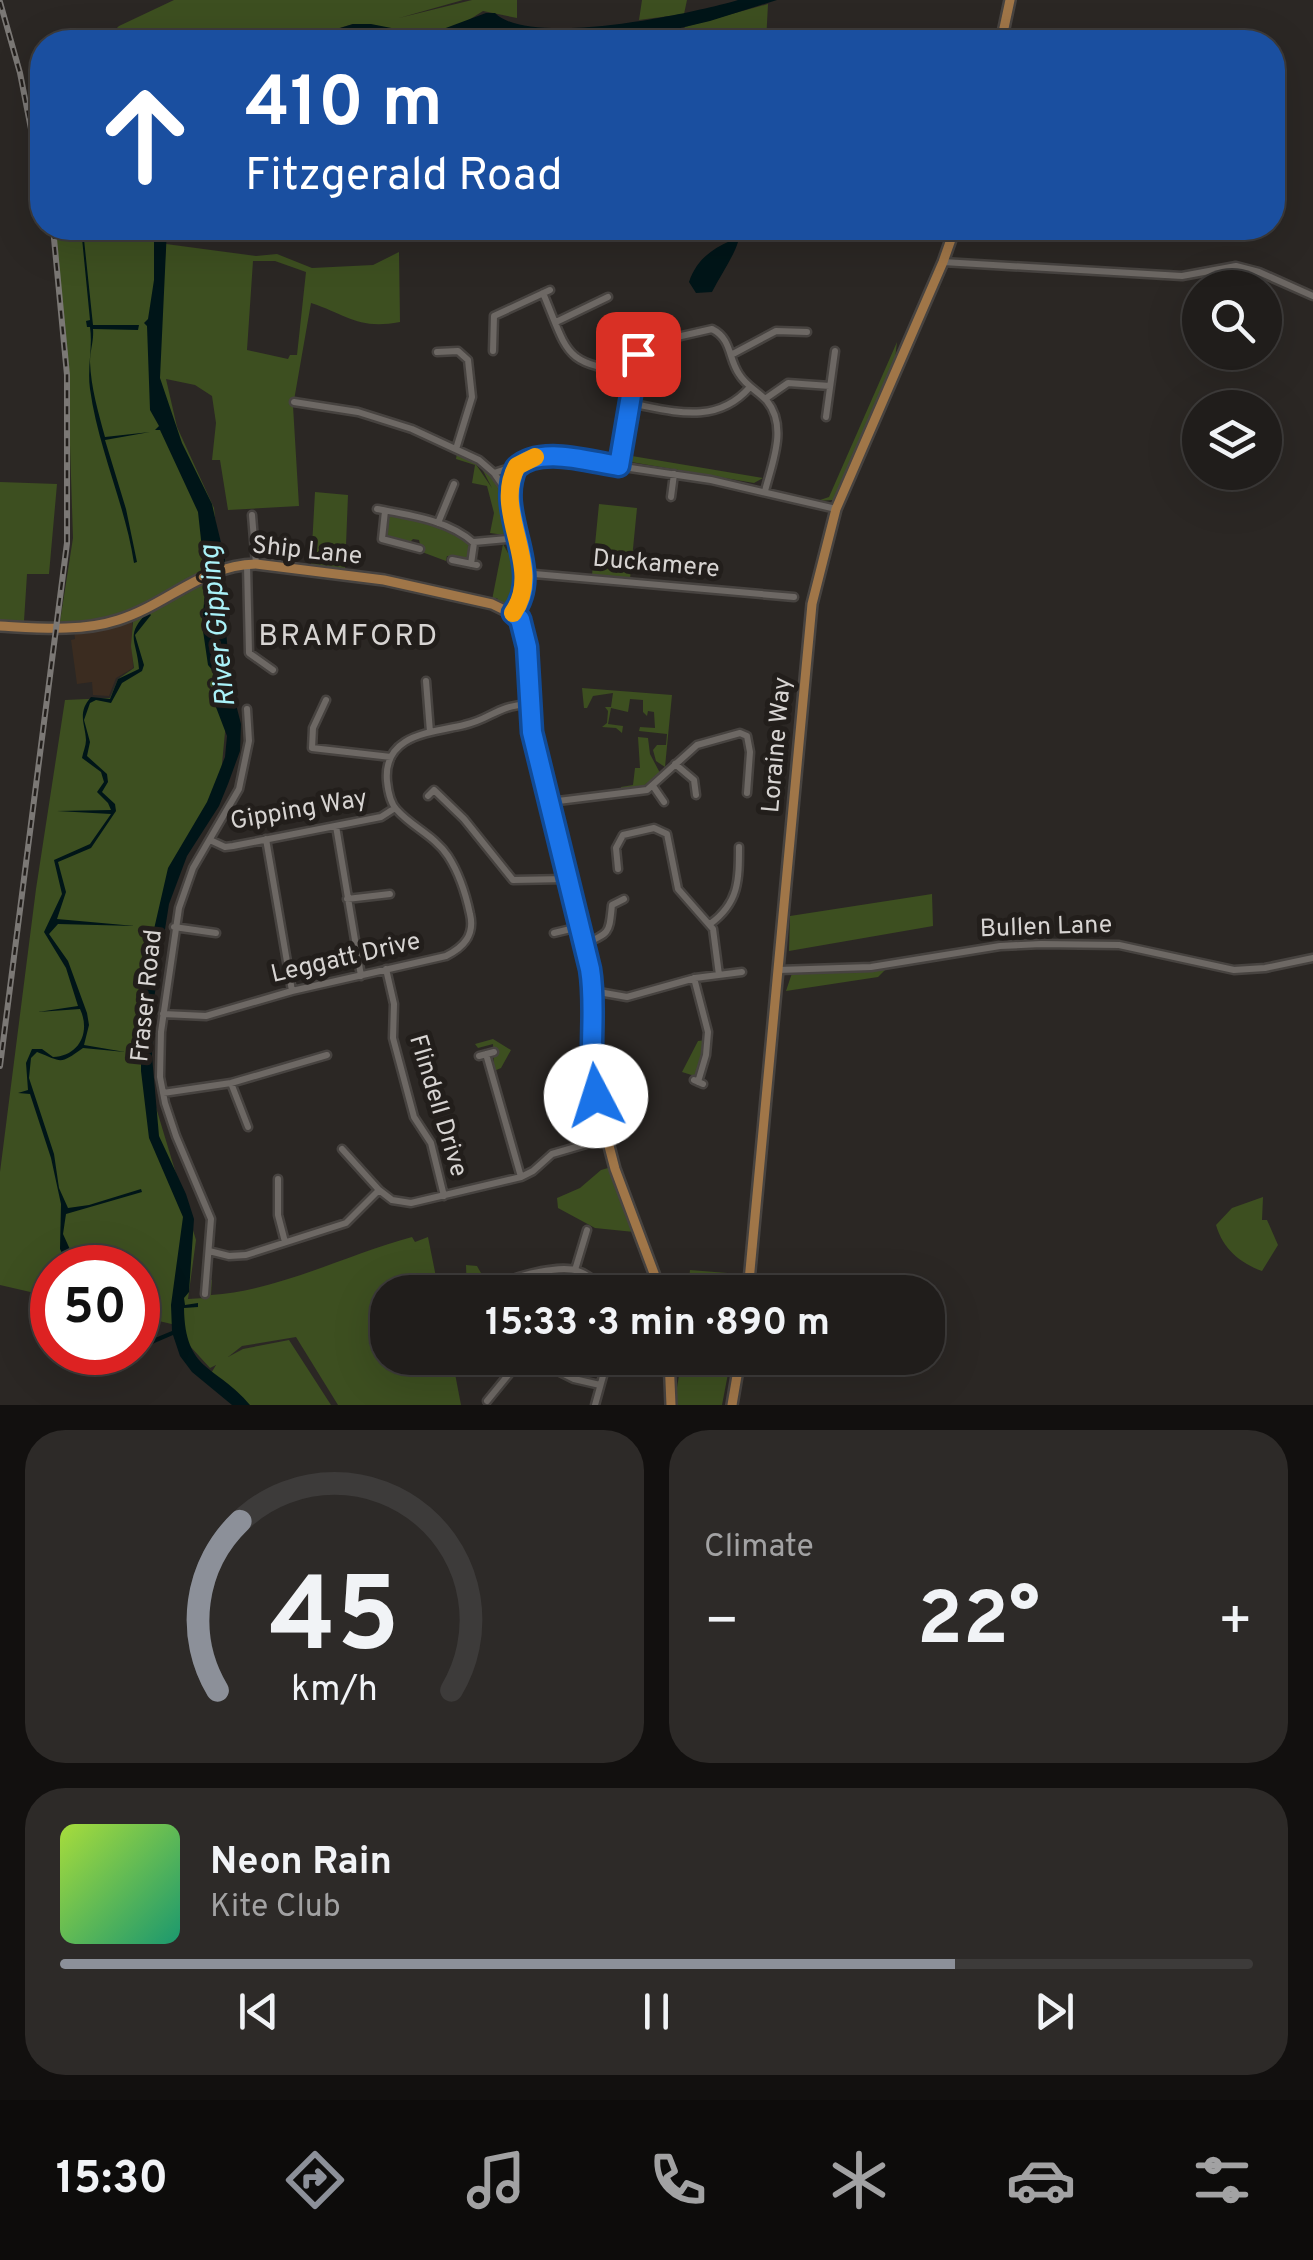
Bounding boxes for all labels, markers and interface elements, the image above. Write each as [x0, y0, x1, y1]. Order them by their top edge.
text: 410 m [245, 62, 443, 151]
icon: ahead [80, 70, 210, 200]
text: Fitzgerald Road [245, 149, 562, 206]
map controls [1182, 270, 1282, 490]
button: search [1182, 270, 1282, 370]
pin [596, 312, 681, 397]
icon: arrive [611, 327, 666, 382]
button: layers [1182, 390, 1282, 490]
street label: Ship Lane [250, 530, 364, 574]
water label: River Gipping [192, 542, 245, 709]
street label: Duckamere [591, 544, 721, 586]
district label: BRAMFORD [258, 619, 440, 656]
street label: Loraine Way [756, 676, 800, 814]
street label: Gipping Way [228, 783, 370, 839]
street label: Bullen Lane [979, 910, 1113, 946]
street label: Leggatt Drive [268, 926, 424, 992]
street label: Fraser Road [125, 928, 171, 1064]
street label: Flindell Drive [400, 1031, 474, 1181]
position arrow [544, 1044, 648, 1148]
speed limit sign: 50 [30, 1245, 160, 1375]
text: 15:33 · 3 min · 890 m [485, 1300, 830, 1349]
text: Climate [704, 1528, 814, 1568]
text: 45 [269, 1556, 400, 1688]
text: 22° [917, 1576, 1040, 1671]
text: − [704, 1589, 739, 1659]
text: + [1218, 1589, 1253, 1659]
text: km/h [291, 1668, 378, 1714]
text: Neon Rain [210, 1839, 392, 1888]
text: Kite Club [210, 1888, 341, 1928]
icon: previous [231, 1984, 286, 2039]
icon: pause [629, 1984, 684, 2039]
icon: next [1027, 1984, 1082, 2039]
icon: directions [280, 2145, 350, 2215]
icon: music [461, 2145, 531, 2215]
icon: phone [643, 2145, 713, 2215]
icon: climate [824, 2145, 894, 2215]
icon: car [1006, 2145, 1076, 2215]
icon: filters [1187, 2145, 1257, 2215]
text: 15:30 [56, 2152, 168, 2209]

